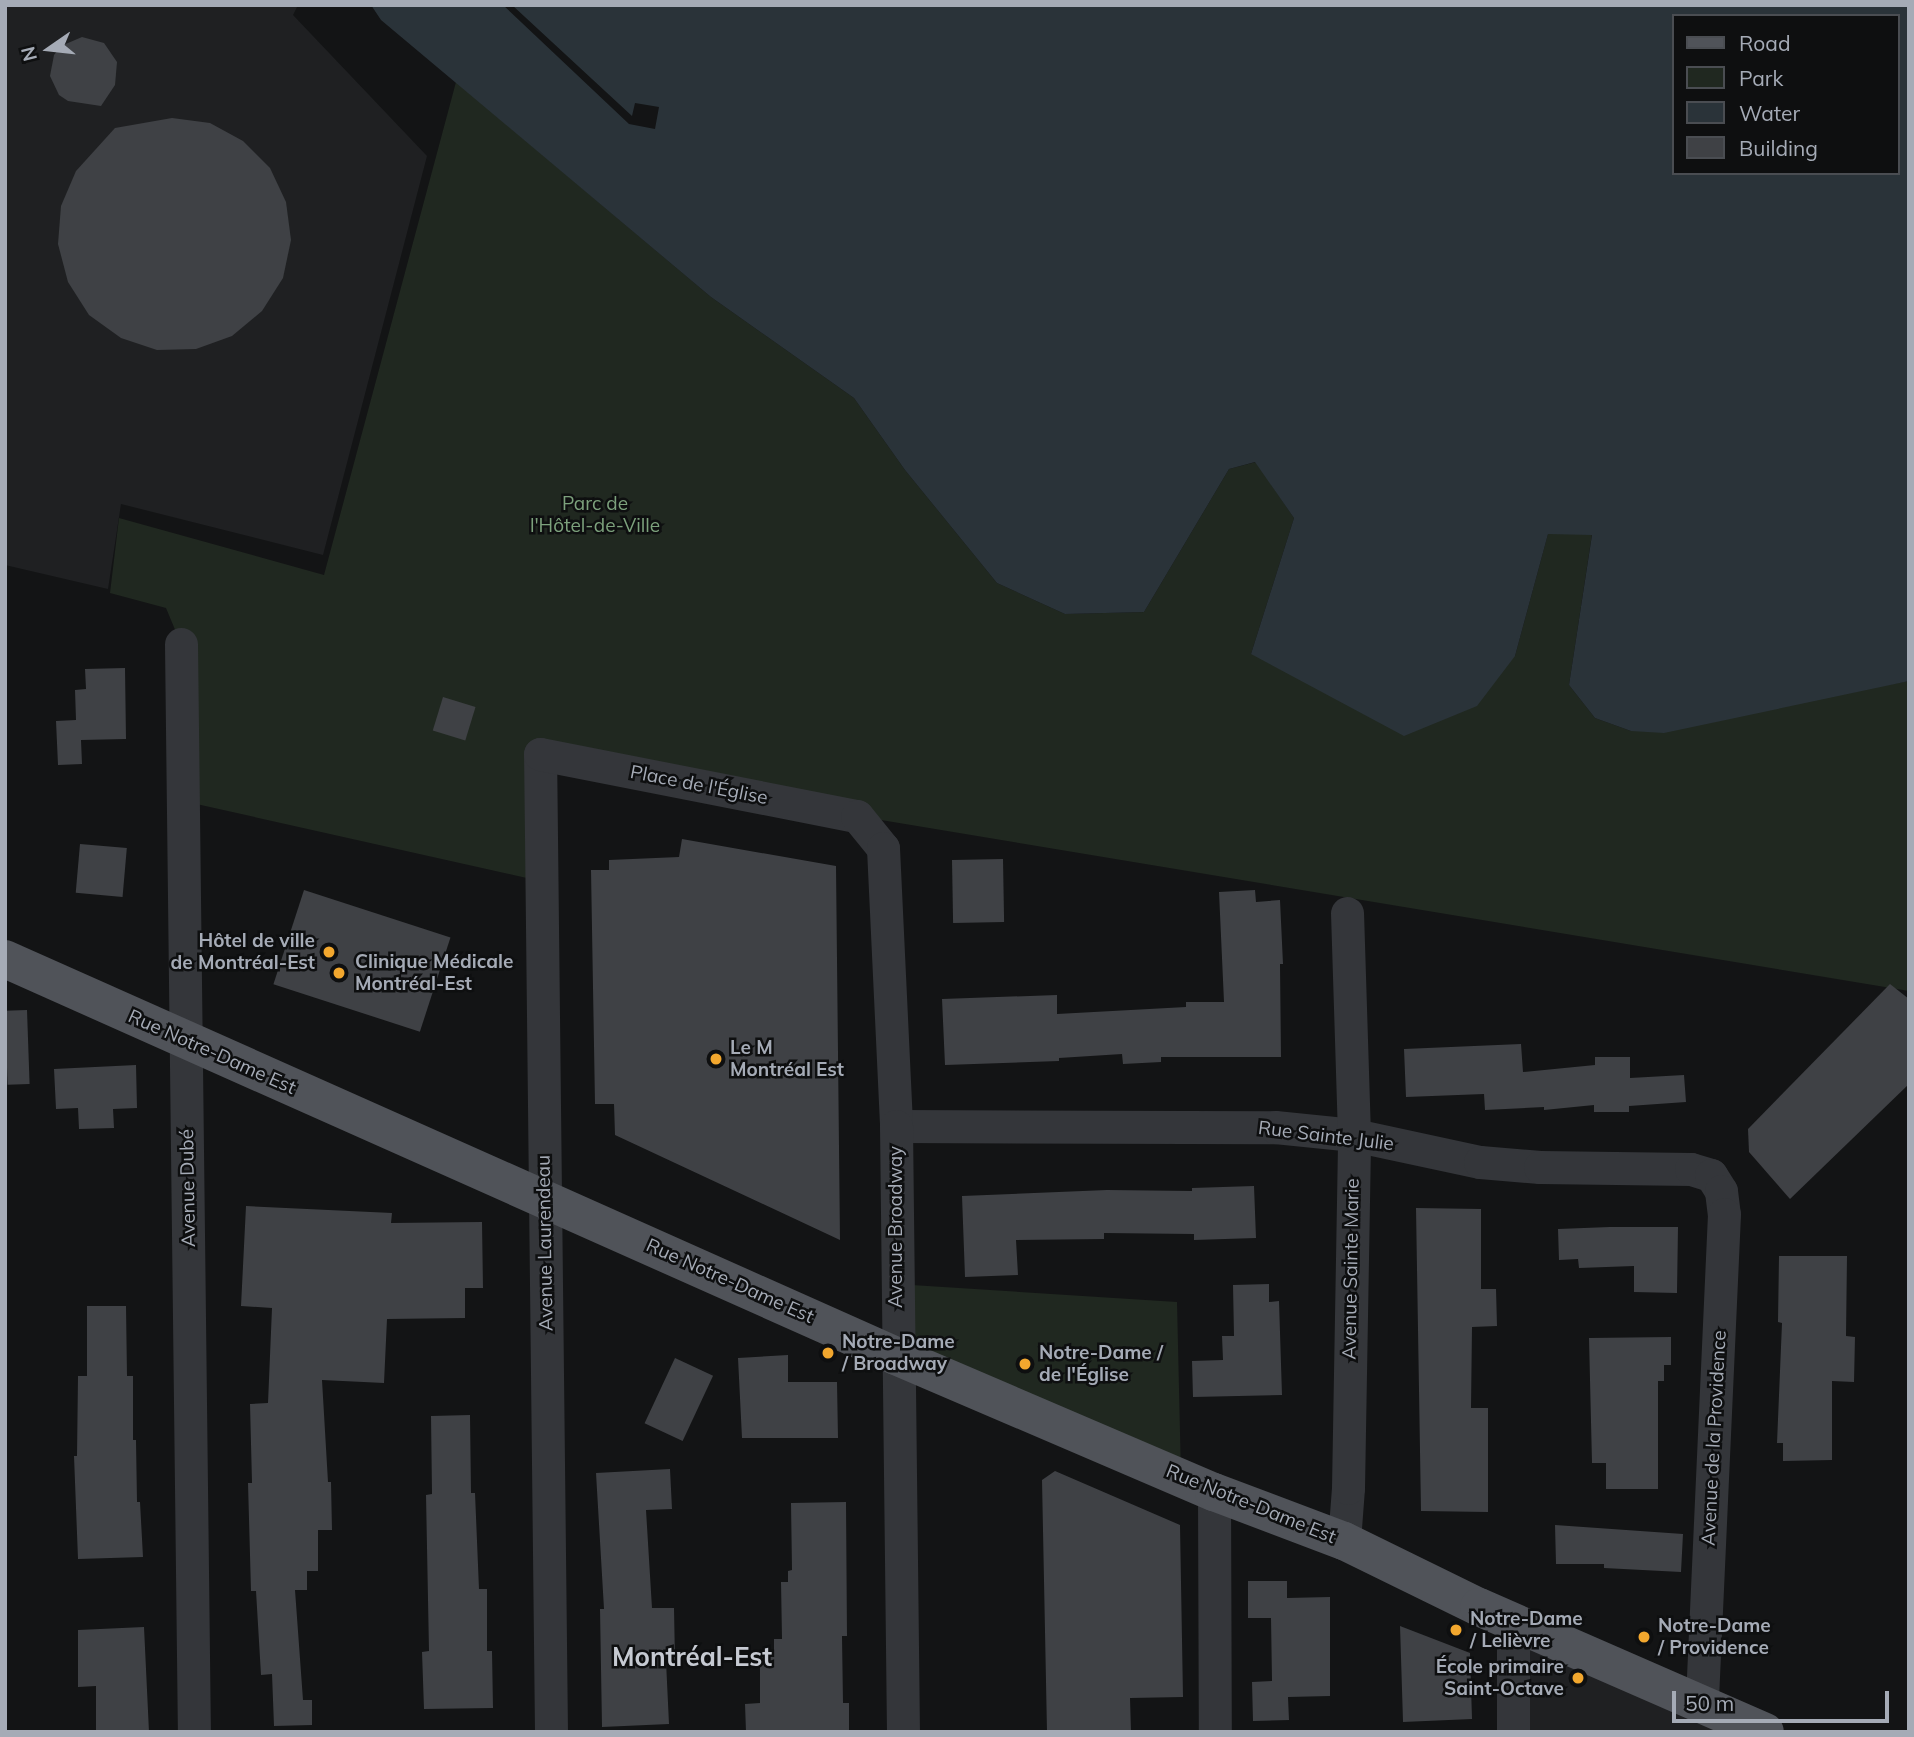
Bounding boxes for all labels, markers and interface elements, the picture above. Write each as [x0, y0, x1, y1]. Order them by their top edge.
north arrow [14, 14, 84, 84]
legend [1672, 14, 1900, 175]
text: Road [1739, 30, 1790, 56]
text: N [15, 44, 42, 64]
text: Park [1739, 65, 1783, 91]
text: Water [1739, 100, 1800, 126]
text: Building [1739, 135, 1818, 161]
park label: Parc de l'Hôtel-de-Ville [530, 493, 660, 537]
street label: Place de l'Église [628, 760, 770, 810]
place label: Hôtel de ville de Montréal-Est [171, 930, 315, 974]
marker: Hôtel de ville de Montréal-Est [321, 944, 337, 960]
place label: Clinique Médicale Montréal-Est [355, 951, 513, 995]
marker: Clinique Médicale Montréal-Est [329, 963, 349, 983]
street label: Rue Notre-Dame Est [125, 1005, 299, 1099]
place label: Le M Montréal Est [730, 1037, 844, 1081]
marker: Le M Montréal Est [708, 1051, 724, 1067]
street label: Rue Sainte Julie [1257, 1116, 1395, 1156]
street label: Avenue Dubé [176, 1129, 200, 1247]
street label: Avenue Broadway [885, 1146, 907, 1308]
street label: Avenue Laurendeau [532, 1155, 558, 1331]
street label: Avenue Sainte Marie [1338, 1178, 1364, 1360]
street label: Rue Notre-Dame Est [643, 1234, 817, 1328]
street label: Avenue de la Providence [1697, 1330, 1731, 1546]
place label: Notre-Dame / Broadway [842, 1331, 955, 1375]
place label: Notre-Dame / de l'Église [1039, 1342, 1163, 1386]
marker: Notre-Dame / Broadway [820, 1345, 836, 1361]
marker: Notre-Dame / de l'Église [1017, 1356, 1033, 1372]
street label: Rue Notre-Dame Est [1163, 1460, 1339, 1548]
place label: Notre-Dame / Lelièvre [1470, 1608, 1583, 1652]
place label: Notre-Dame / Providence [1658, 1615, 1771, 1659]
marker: Notre-Dame / Lelièvre [1448, 1622, 1464, 1638]
marker: Notre-Dame / Providence [1636, 1629, 1652, 1645]
district label: Montréal-Est [612, 1641, 772, 1673]
place label: École primaire Saint-Octave [1436, 1656, 1564, 1700]
marker: École primaire Saint-Octave [1570, 1670, 1586, 1686]
scale bar [1676, 1678, 1893, 1722]
text: 50 m [1685, 1690, 1734, 1716]

